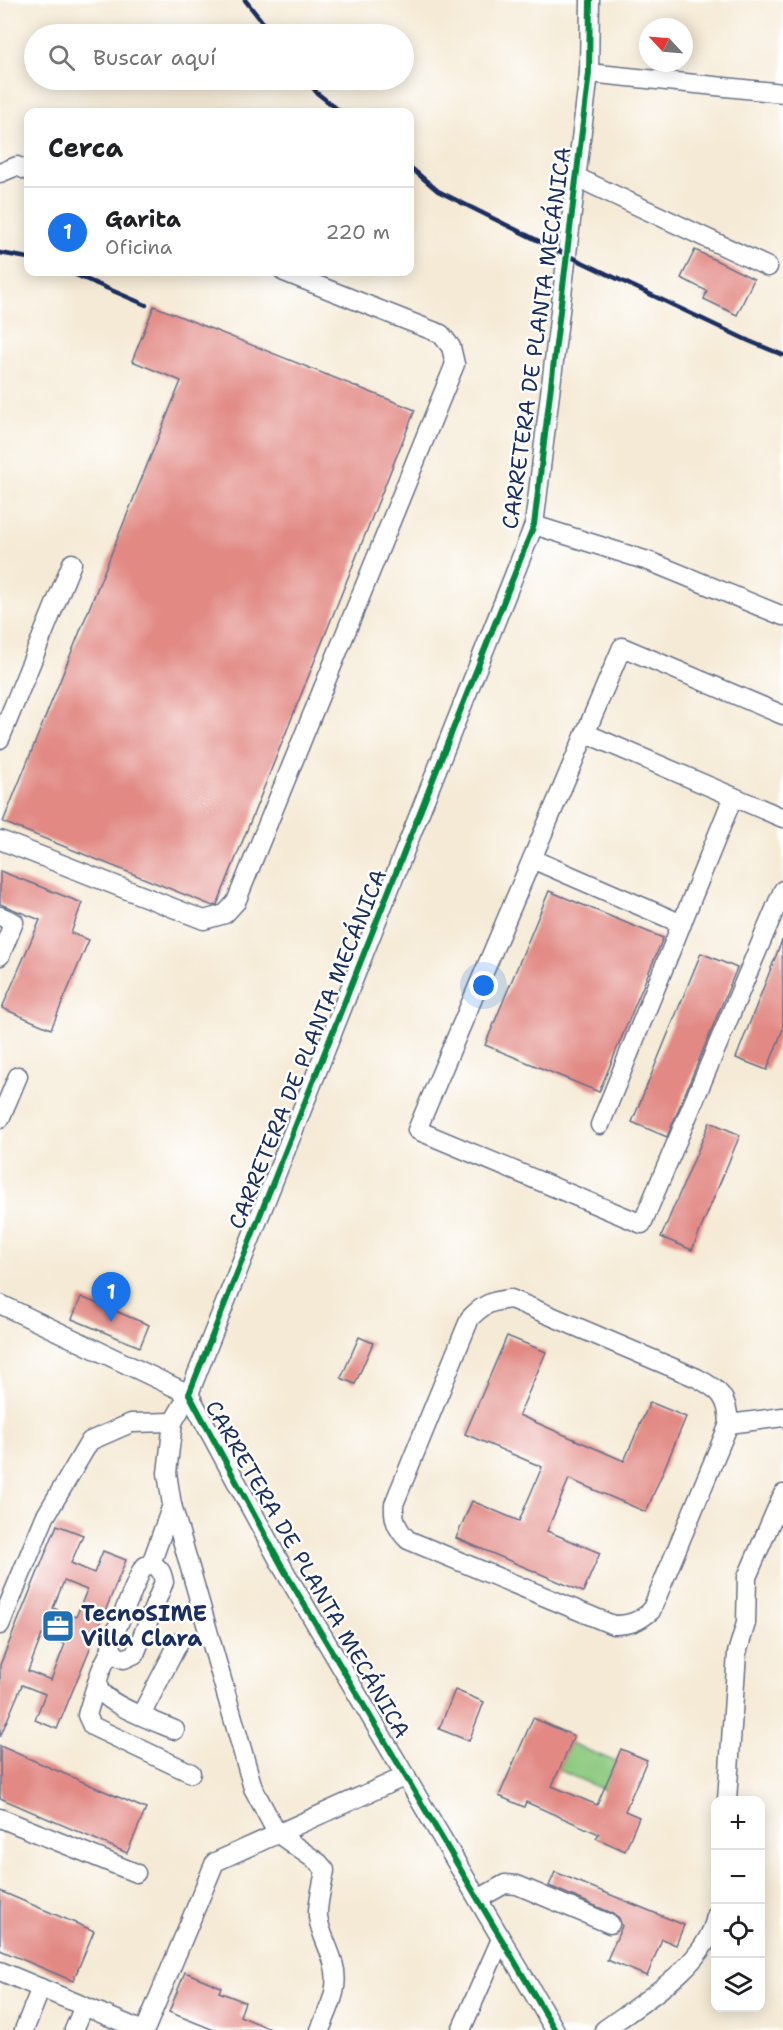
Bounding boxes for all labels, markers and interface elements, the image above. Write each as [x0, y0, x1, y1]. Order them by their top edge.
north arrow [639, 18, 693, 72]
search box [24, 24, 414, 90]
icon: search [45, 41, 78, 74]
text: Buscar aquí [93, 43, 216, 72]
text: Cerca [48, 130, 123, 165]
street label: CARRETERA DE PLANTA MECÁNICA [495, 145, 578, 531]
text: Garita [105, 205, 181, 234]
text: 1 [63, 219, 72, 245]
text: 220 m [326, 219, 390, 245]
text: Oficina [105, 234, 172, 260]
street label: CARRETERA DE PLANTA MECÁNICA [222, 865, 393, 1233]
your location [469, 971, 498, 1000]
pin: 1 [92, 1272, 130, 1322]
street label: CARRETERA DE PLANTA MECÁNICA [199, 1395, 417, 1743]
place label: TecnoSIME Villa Clara [81, 1599, 207, 1653]
office icon: TecnoSIME Villa Clara [40, 1608, 76, 1644]
map controls [711, 1796, 765, 2012]
button: + [711, 1796, 765, 1850]
button: − [711, 1850, 765, 1904]
button: locate [711, 1904, 765, 1958]
button: layers [711, 1958, 765, 2012]

